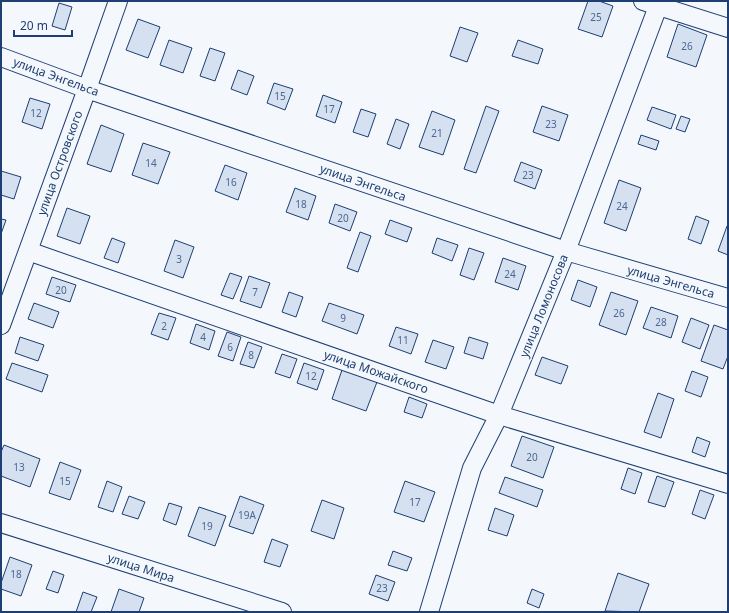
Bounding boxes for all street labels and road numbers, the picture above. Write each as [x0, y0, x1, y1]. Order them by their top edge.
street label: улица Энгельса [11, 53, 101, 100]
street label: улица Островского [33, 108, 86, 218]
street label: улица Энгельса [318, 160, 409, 205]
street label: улица Ломоносова [515, 252, 572, 360]
street label: улица Энгельса [625, 261, 717, 302]
street label: улица Можайского [322, 346, 431, 397]
street label: улица Мира [106, 549, 177, 586]

